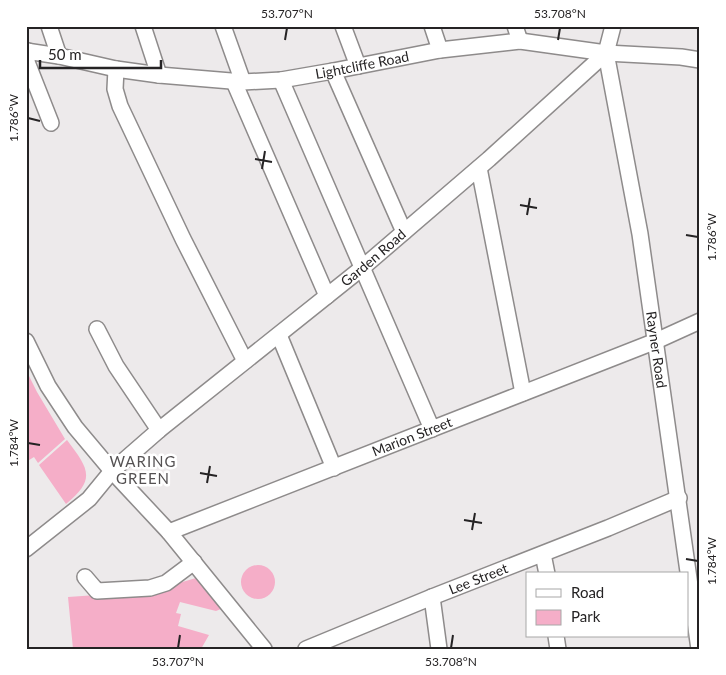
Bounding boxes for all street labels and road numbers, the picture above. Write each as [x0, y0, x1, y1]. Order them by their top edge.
street label: Lightcliffe Road [314, 47, 410, 82]
street label: Garden Road [337, 225, 409, 290]
street label: Rayner Road [643, 310, 671, 389]
street label: Marion Street [369, 413, 454, 460]
street label: Lee Street [446, 559, 510, 598]

